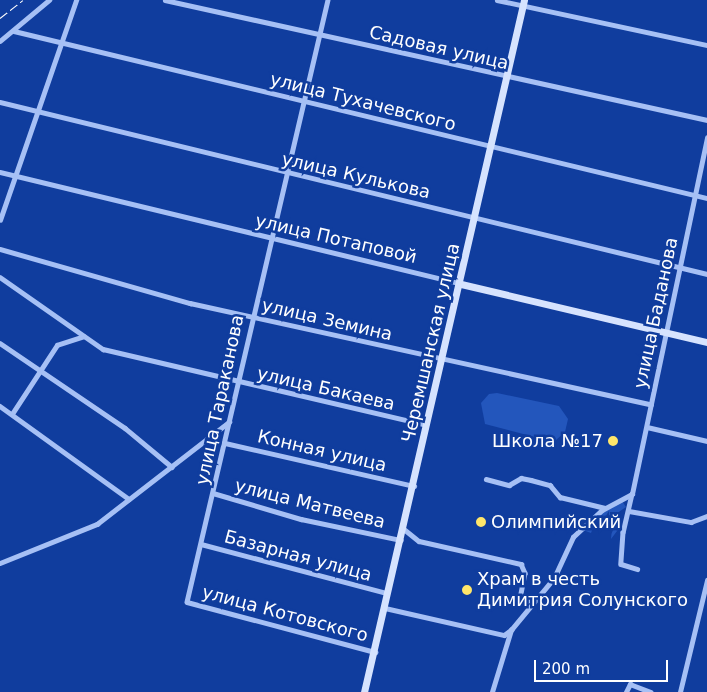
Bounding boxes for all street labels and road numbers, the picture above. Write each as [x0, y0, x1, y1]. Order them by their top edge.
street label: Садовая улица [367, 21, 511, 75]
street label: улица Тухачевского [268, 68, 458, 136]
street label: улица Кулькова [280, 148, 432, 204]
street label: улица Потаповой [253, 210, 419, 268]
street label: улица Баданова [629, 235, 683, 391]
street label: Черемшанская улица [398, 241, 464, 445]
street label: улица Земина [260, 294, 394, 346]
street label: улица Тараканова [191, 313, 249, 487]
street label: улица Бакаева [255, 363, 397, 415]
street label: Конная улица [255, 426, 389, 476]
street label: улица Матвеева [233, 475, 387, 533]
street label: Базарная улица [222, 526, 374, 586]
street label: улица Котовского [200, 581, 370, 647]

